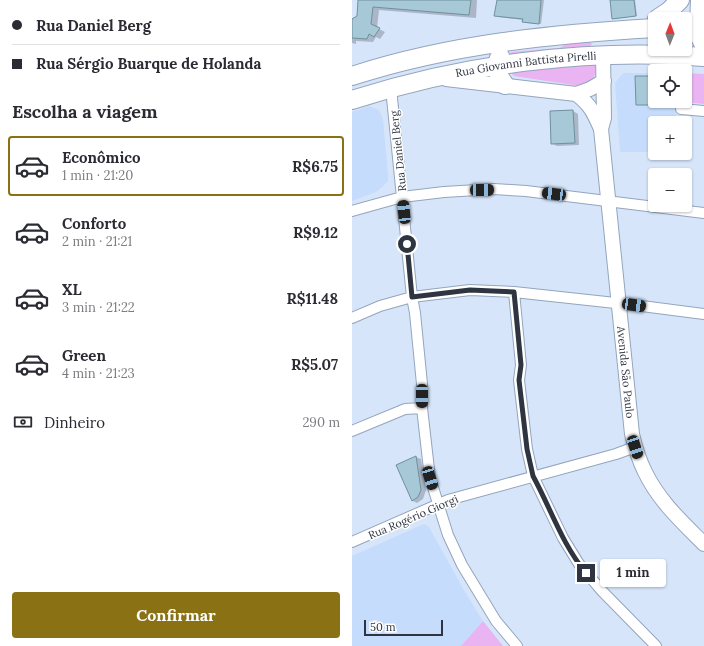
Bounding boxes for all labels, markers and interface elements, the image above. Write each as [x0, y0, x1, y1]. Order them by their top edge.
north arrow [648, 12, 692, 56]
map controls [648, 12, 692, 212]
text: Rua Daniel Berg [36, 16, 151, 35]
street label: Rua Giovanni Battista Pirelli [454, 49, 597, 80]
text: Rua Sérgio Buarque de Holanda [36, 54, 261, 73]
button: locate [648, 64, 692, 108]
text: Escolha a viagem [12, 100, 158, 123]
street label: Rua Daniel Berg [387, 109, 409, 192]
button: + [648, 116, 692, 160]
icon: car [14, 148, 50, 184]
text: Econômico [62, 148, 141, 167]
text: R$6.75 [292, 157, 338, 176]
text: 1 min · 21:20 [62, 167, 133, 184]
button: − [648, 168, 692, 212]
car [470, 184, 494, 196]
car [541, 187, 567, 201]
car [397, 199, 411, 225]
icon: car [14, 214, 50, 250]
text: Conforto [62, 214, 126, 233]
text: R$9.12 [293, 223, 338, 242]
text: 2 min · 21:21 [62, 233, 132, 250]
route start [398, 235, 416, 253]
icon: car [14, 280, 50, 316]
text: XL [62, 280, 82, 299]
text: R$11.48 [286, 289, 338, 308]
car [621, 297, 647, 313]
text: 3 min · 21:22 [62, 299, 135, 316]
street label: Avenida São Paulo [614, 324, 637, 419]
icon: car [14, 346, 50, 382]
text: Green [62, 346, 106, 365]
text: R$5.07 [291, 355, 338, 374]
text: 4 min · 21:23 [62, 365, 135, 382]
car [416, 384, 428, 408]
icon: cash [12, 411, 34, 433]
text: Dinheiro [44, 413, 105, 432]
text: 290 m [302, 414, 340, 431]
car [626, 434, 644, 460]
car [421, 465, 439, 491]
street label: Rua Rogério Giorgi [366, 492, 460, 542]
callout: 1 min [600, 559, 666, 587]
route end [577, 564, 595, 582]
text: 1 min [616, 564, 650, 581]
button: Confirmar [12, 592, 340, 638]
scale bar [364, 618, 443, 637]
text: 50 m [370, 620, 396, 634]

